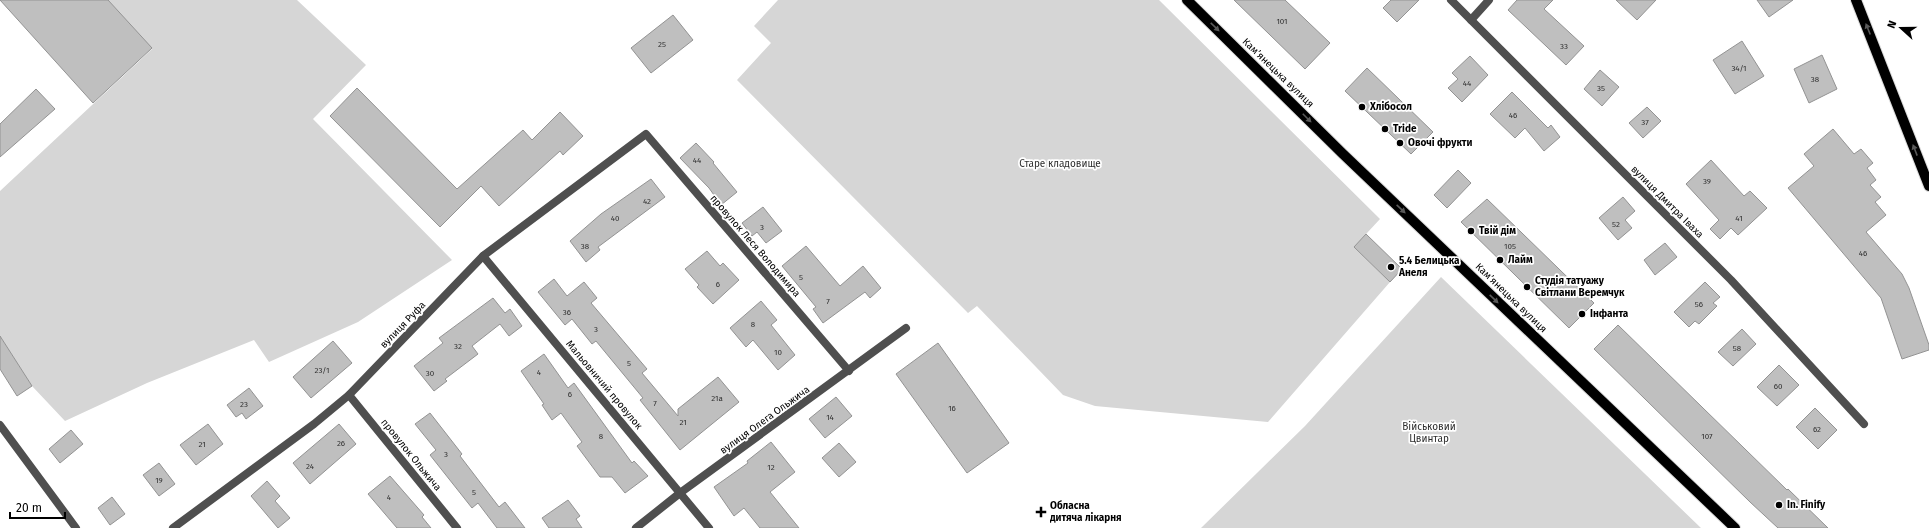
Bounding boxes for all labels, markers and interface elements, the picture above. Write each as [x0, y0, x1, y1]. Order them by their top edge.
north arrow [1881, 8, 1921, 48]
house number: 101 [1276, 17, 1288, 26]
text: N [1885, 19, 1900, 30]
one-way arrow [1210, 22, 1219, 31]
one-way arrow [1864, 22, 1870, 34]
street label: Камʼянецька вулиця [1240, 36, 1316, 110]
house number: 25 [658, 40, 666, 49]
house number: 33 [1560, 42, 1568, 51]
house number: 34/1 [1731, 64, 1747, 73]
house number: 38 [1811, 75, 1820, 84]
house number: 44 [1463, 79, 1472, 88]
house number: 35 [1597, 84, 1605, 93]
place label: Хлібосол [1369, 101, 1412, 113]
marker: Хлібосол [1357, 102, 1367, 112]
house number: 46 [1509, 111, 1517, 120]
one-way arrow [1302, 113, 1312, 123]
house number: 37 [1641, 118, 1649, 127]
place label: Tride [1393, 123, 1417, 135]
marker: Tride [1380, 124, 1390, 134]
place label: Овочі фрукти [1408, 137, 1473, 149]
marker: Овочі фрукти [1395, 138, 1405, 148]
one-way arrow [1912, 143, 1918, 155]
house number: 44 [693, 156, 702, 165]
park label: Старе кладовище [1019, 158, 1101, 170]
street label: вулиця Дмитра Іваха [1628, 163, 1706, 241]
house number: 39 [1703, 177, 1711, 186]
street label: провулок Леся Володимира [707, 193, 803, 299]
house number: 42 [643, 197, 651, 206]
one-way arrow [1396, 204, 1406, 213]
house number: 40 [611, 214, 620, 223]
house number: 41 [1735, 214, 1743, 223]
house number: 52 [1612, 220, 1620, 229]
house number: 3 [760, 223, 764, 232]
place label: Твій дім [1479, 225, 1516, 237]
marker: Твій дім [1466, 226, 1476, 236]
house number: 38 [581, 242, 590, 251]
house number: 105 [1504, 242, 1516, 251]
house number: 46 [1859, 249, 1867, 258]
place label: Лайм [1508, 254, 1533, 266]
place label: 5.4 Белицька Анеля [1398, 255, 1460, 279]
marker: Лайм [1495, 255, 1505, 265]
street label: Камʼянецька вулиця [1473, 261, 1549, 335]
marker: 5.4 Белицька Анеля [1386, 262, 1396, 272]
house number: 5 [799, 273, 803, 282]
place label: Студія татуажу Світлани Веремчук [1535, 275, 1625, 299]
house number: 6 [716, 280, 720, 289]
marker: Студія татуажу Світлани Веремчук [1522, 282, 1532, 292]
one-way arrow [1489, 294, 1499, 304]
house number: 7 [826, 297, 830, 306]
street label: вулиця Руфа [378, 299, 428, 351]
house number: 56 [1695, 300, 1703, 309]
house number: 36 [563, 308, 571, 317]
place label: Інфанта [1590, 308, 1629, 320]
marker: Інфанта [1577, 309, 1587, 319]
house number: 8 [751, 320, 756, 329]
house number: 3 [594, 325, 598, 334]
street label: Мальовничий провулок [563, 338, 645, 433]
house number: 32 [454, 342, 462, 351]
house number: 58 [1733, 344, 1742, 353]
house number: 10 [774, 348, 782, 357]
house number: 5 [627, 359, 631, 368]
house number: 23/1 [315, 366, 329, 375]
house number: 4 [537, 368, 542, 377]
house number: 30 [426, 369, 435, 378]
house number: 60 [1774, 382, 1783, 391]
street label: вулиця Олега Ольжича [718, 383, 812, 457]
house number: 6 [568, 390, 572, 399]
house number: 21а [711, 394, 723, 403]
house number: 7 [653, 399, 657, 408]
house number: 23 [240, 400, 248, 409]
house number: 16 [948, 404, 956, 413]
house number: 14 [826, 413, 835, 422]
street label: провулок Ольжича [378, 417, 444, 493]
house number: 21 [679, 418, 687, 427]
park label: Військовий Цвинтар [1402, 420, 1456, 445]
house number: 62 [1813, 425, 1821, 434]
house number: 8 [599, 432, 604, 441]
house number: 107 [1701, 432, 1713, 441]
house number: 26 [337, 439, 345, 448]
house number: 21 [198, 440, 206, 449]
house number: 3 [444, 450, 448, 459]
house number: 24 [306, 462, 315, 471]
house number: 12 [767, 463, 775, 472]
house number: 19 [155, 476, 163, 485]
house number: 5 [472, 488, 476, 497]
house number: 4 [387, 493, 392, 502]
scale bar [10, 494, 65, 520]
place label: In. Finify [1787, 499, 1826, 511]
place label: Обласна дитяча лікарня [1050, 500, 1122, 524]
marker: In. Finify [1774, 500, 1784, 510]
text: 20 m [16, 501, 42, 515]
marker: Обласна дитяча лікарня [1035, 506, 1047, 518]

